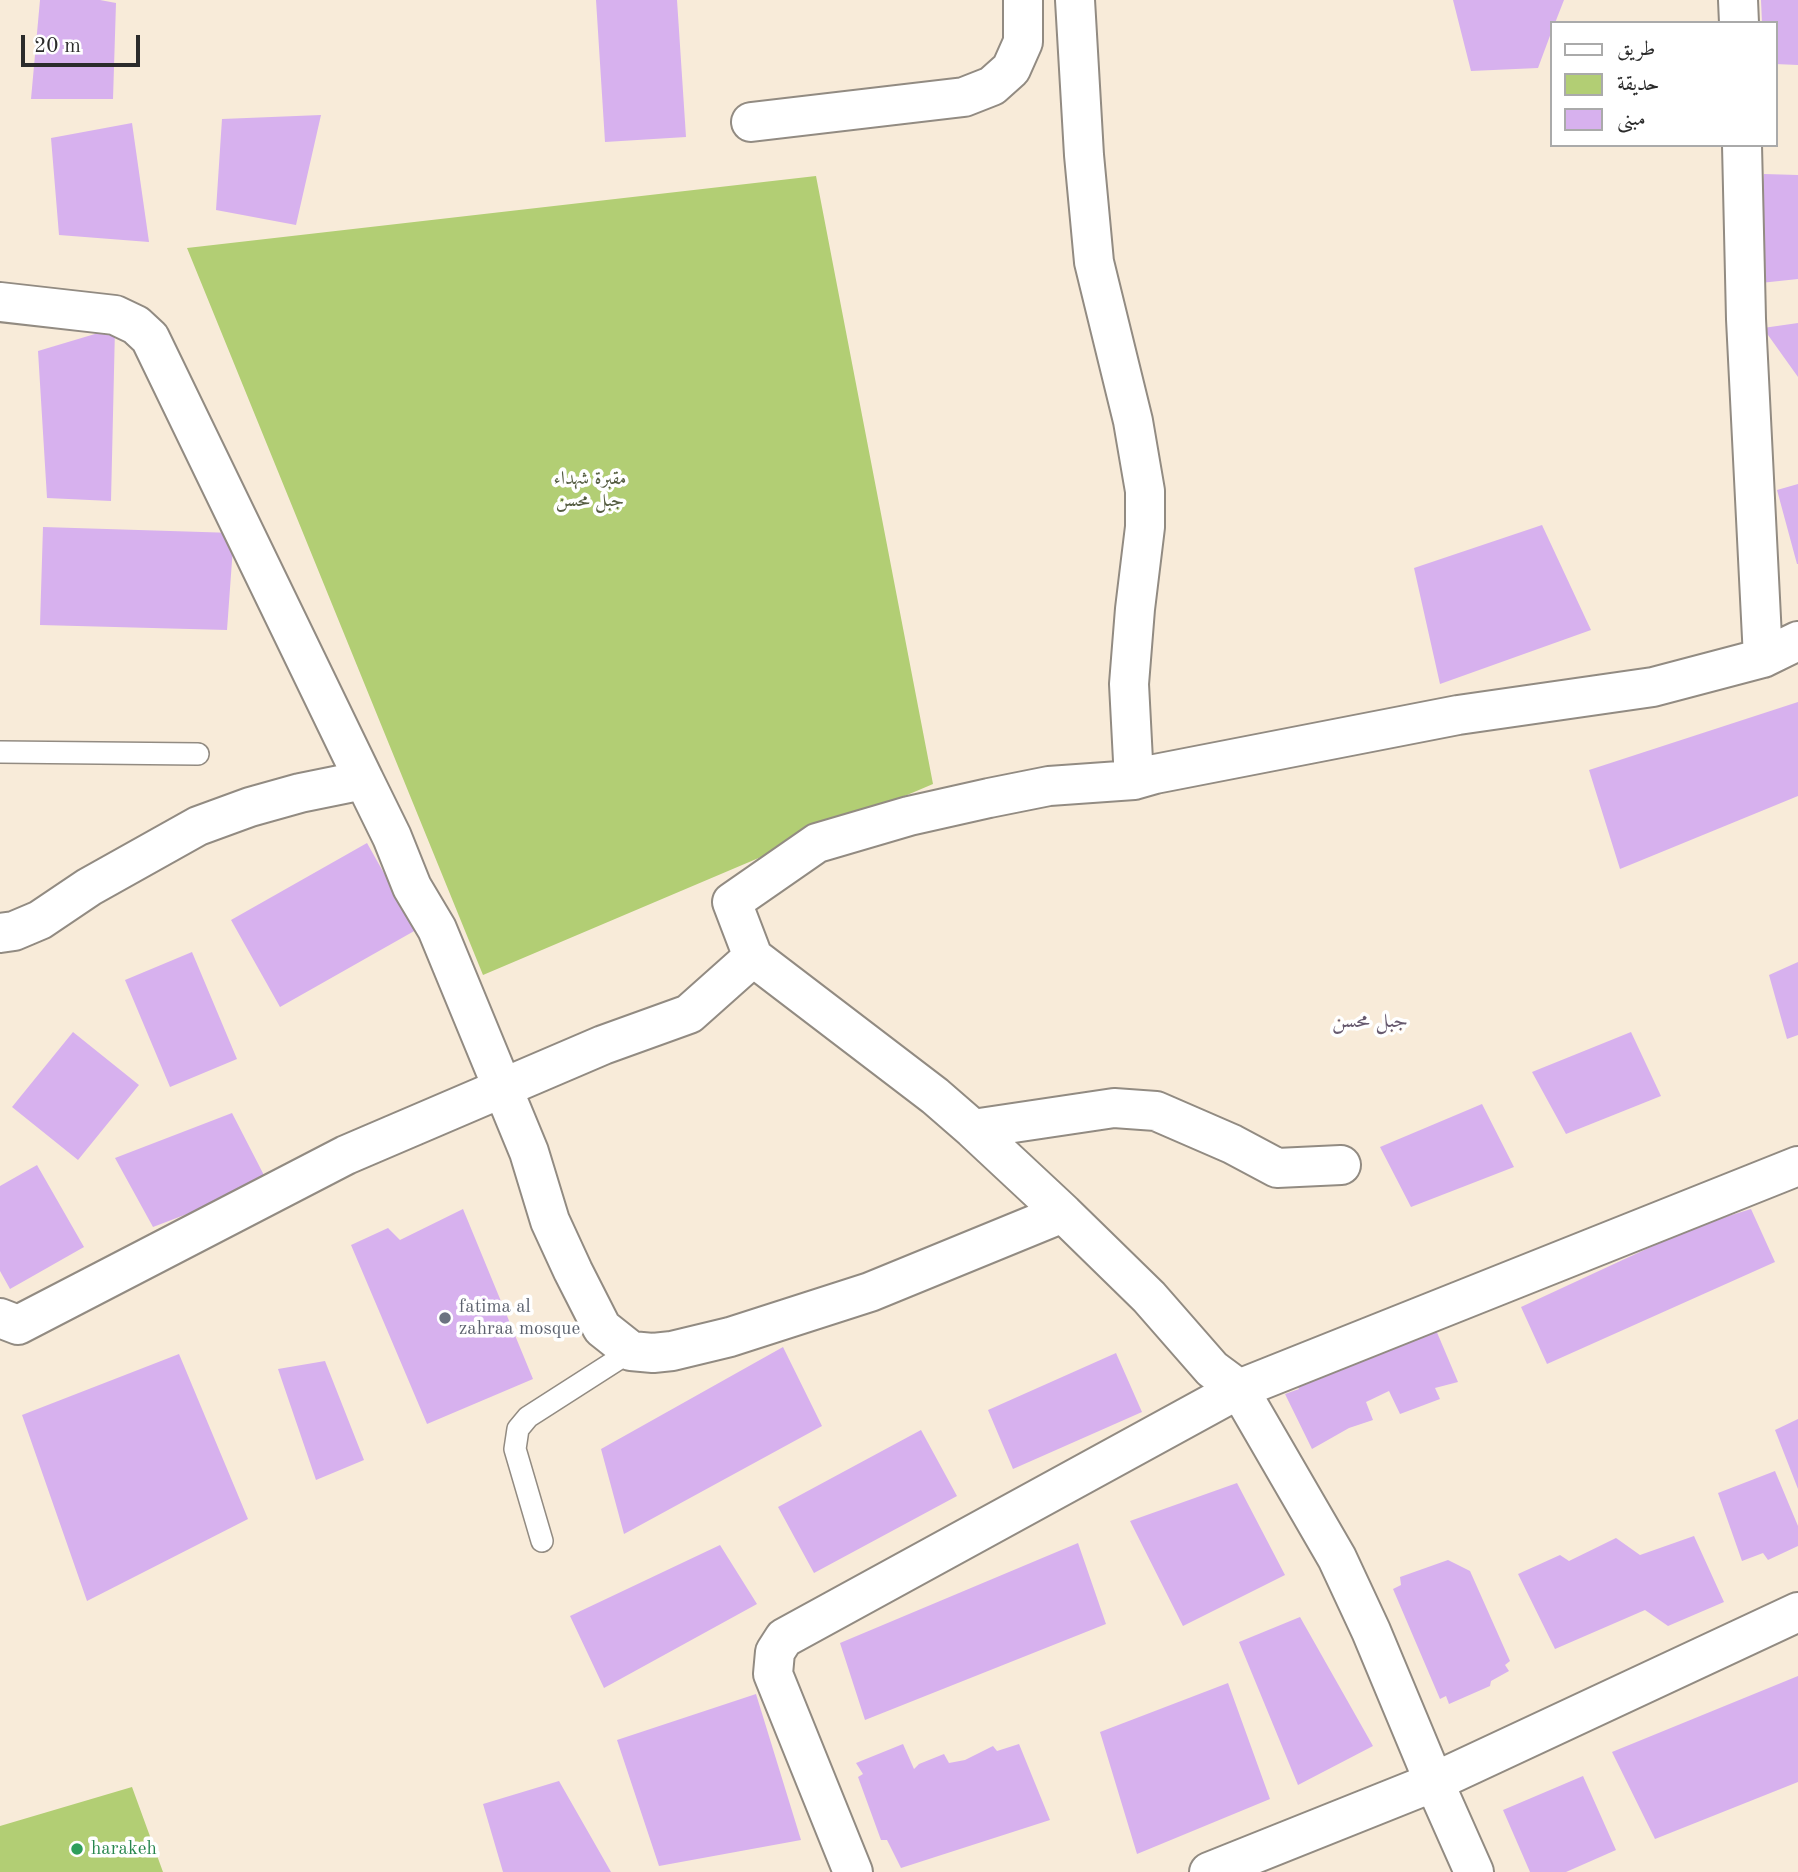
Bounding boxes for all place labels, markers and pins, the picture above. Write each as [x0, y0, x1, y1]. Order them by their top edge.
place label: fatima al zahraa mosque [459, 1296, 580, 1340]
marker: fatima al zahraa mosque [437, 1310, 453, 1326]
place label: harakeh [91, 1838, 157, 1860]
marker: harakeh [69, 1841, 85, 1857]

